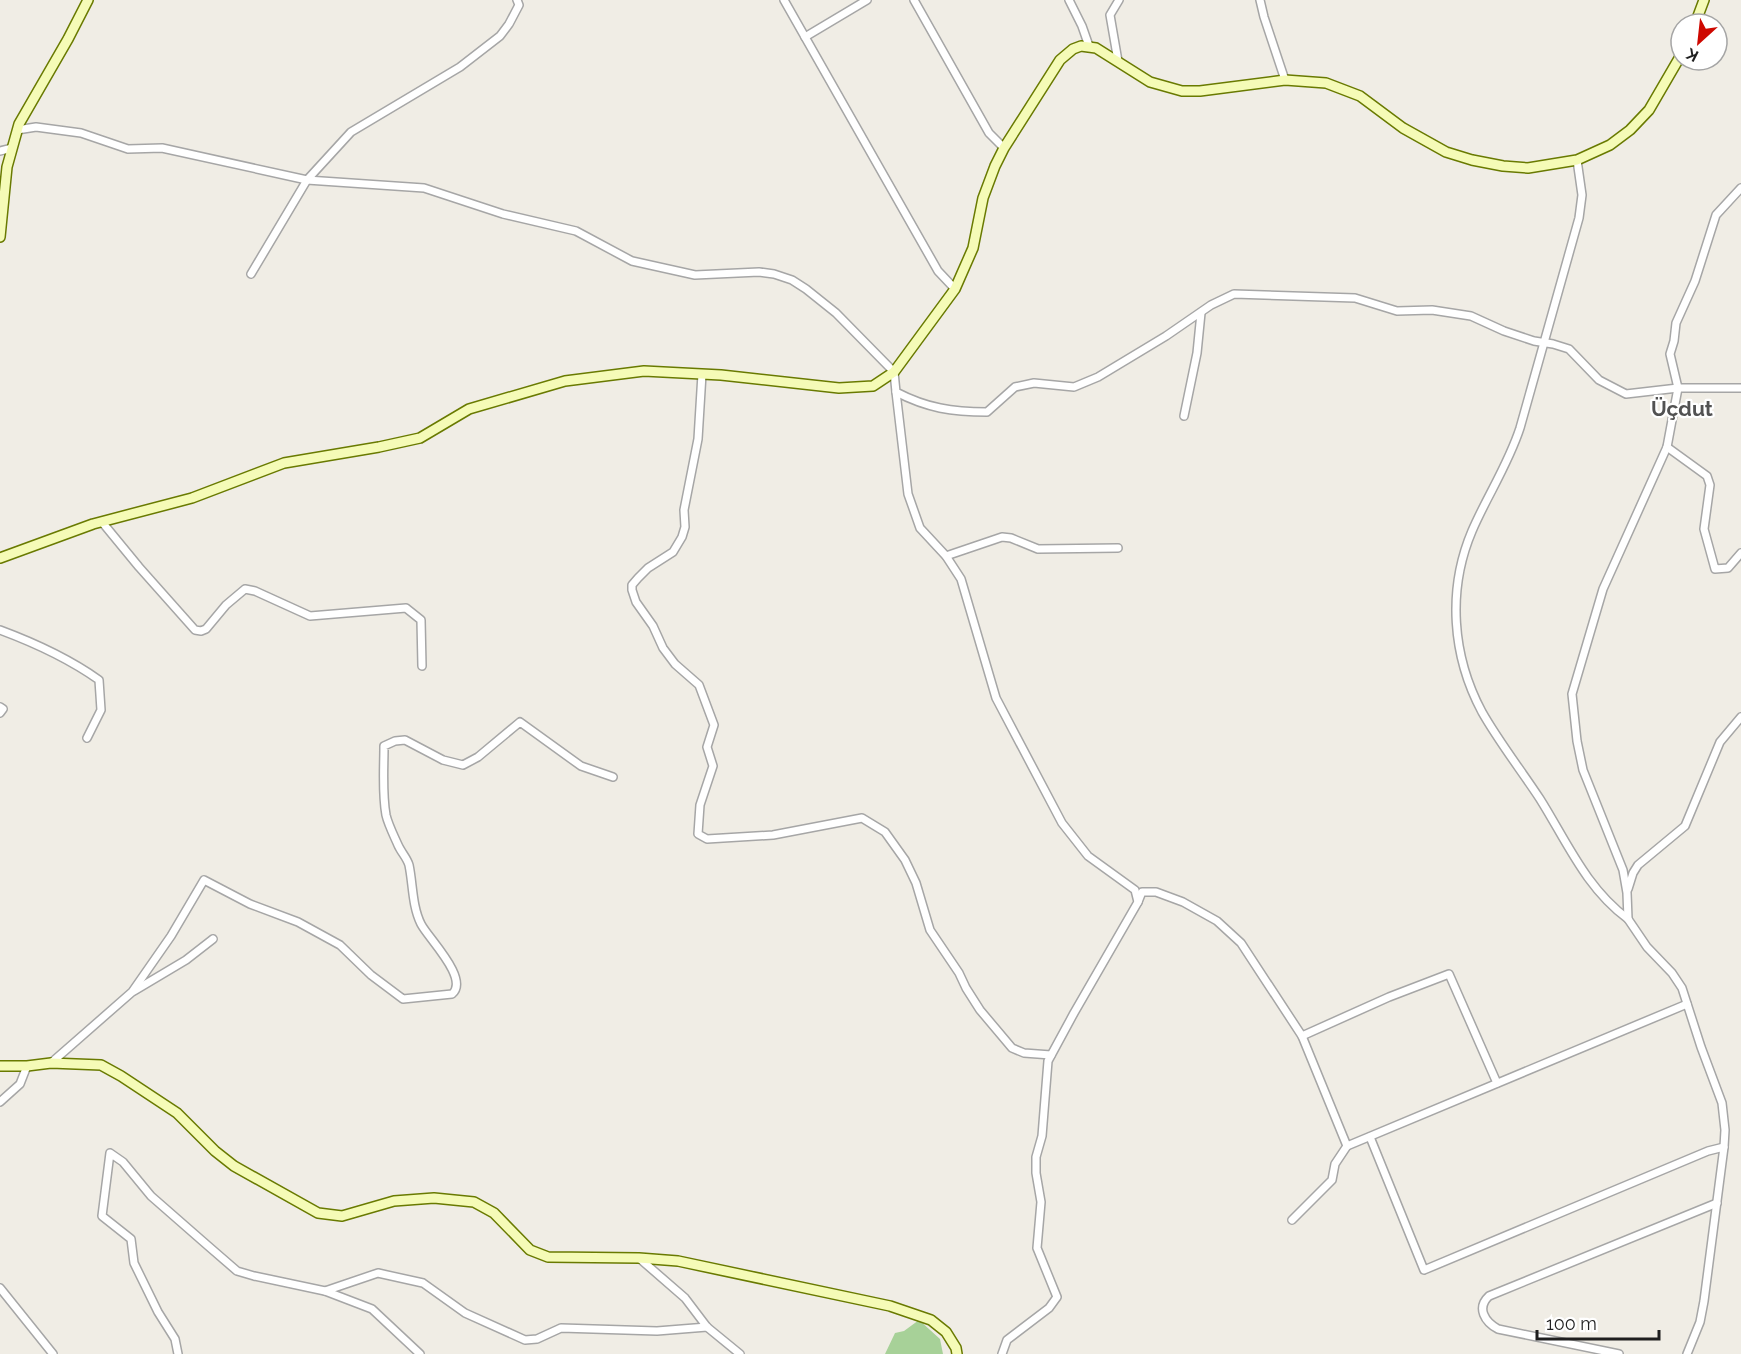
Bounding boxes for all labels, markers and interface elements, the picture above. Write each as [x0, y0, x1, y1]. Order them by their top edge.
north arrow [1669, 12, 1729, 72]
text: K [1683, 44, 1702, 66]
district label: Üçdut [1651, 396, 1713, 421]
scale bar [1537, 1303, 1658, 1341]
text: 100 m [1546, 1313, 1597, 1334]

